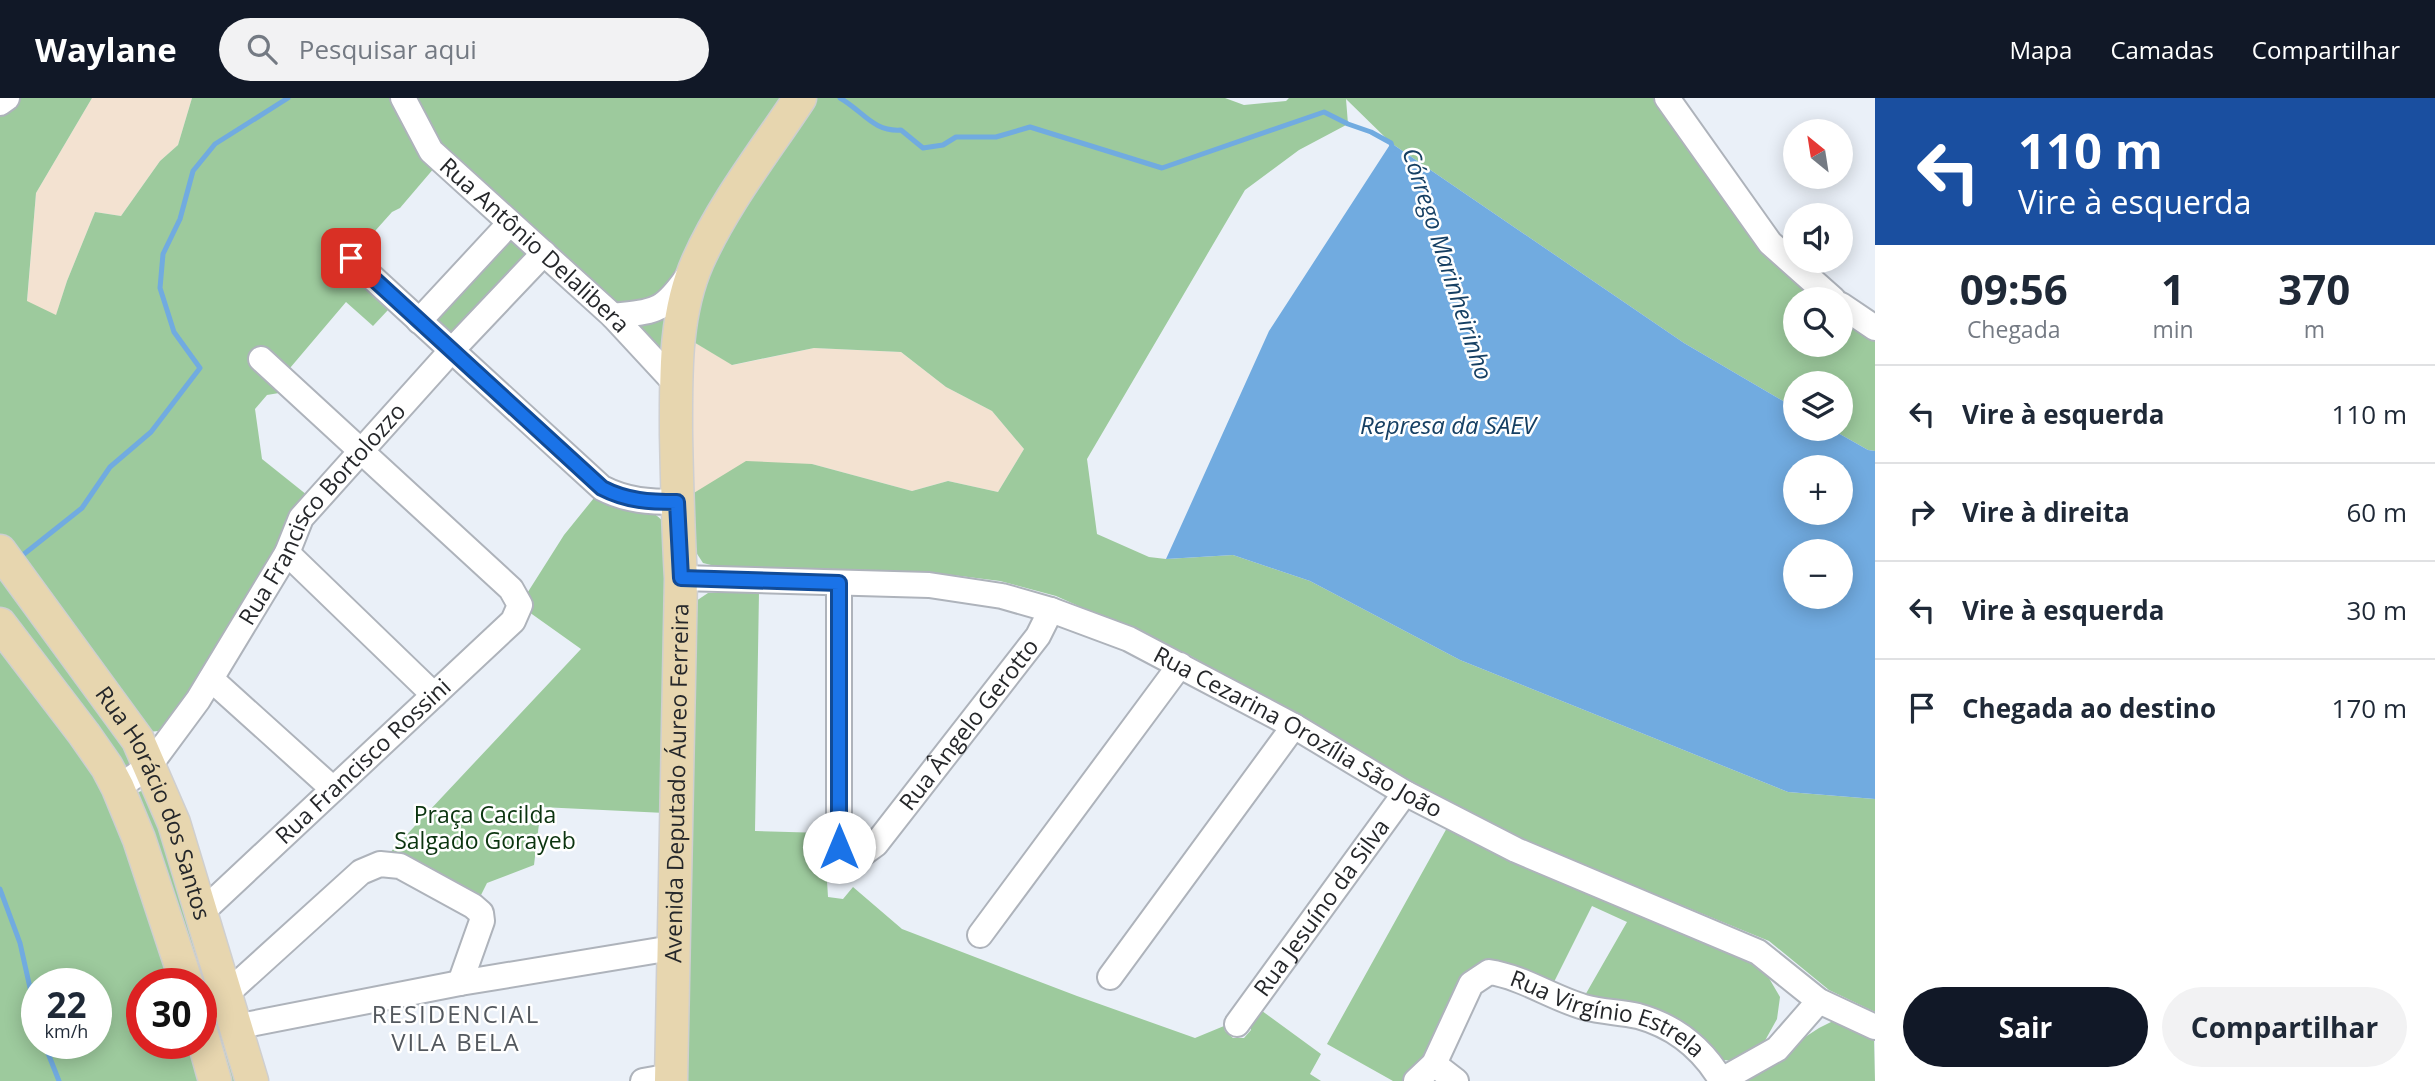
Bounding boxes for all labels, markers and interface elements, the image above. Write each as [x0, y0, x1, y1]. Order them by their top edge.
search box [219, 18, 709, 81]
text: Waylane [35, 27, 177, 72]
icon: search [243, 30, 281, 68]
text: Pesquisar aqui [299, 31, 477, 67]
text: Mapa [2009, 33, 2072, 66]
text: Camadas [2110, 33, 2214, 66]
text: Compartilhar [2252, 33, 2400, 66]
text: 110 m [2018, 117, 2163, 183]
north arrow [1783, 119, 1853, 189]
map controls [1783, 119, 1853, 609]
icon: left [1903, 126, 1994, 217]
water label: Córrego Marinheirinho [1395, 143, 1502, 384]
street label: Rua Antônio Delalibera [433, 150, 637, 339]
text: Vire à esquerda [2018, 180, 2251, 223]
button: sound [1783, 203, 1853, 273]
pin [321, 228, 381, 288]
icon: arrive [332, 239, 370, 277]
text: 09:56 [1960, 260, 2068, 317]
text: 1 [2161, 260, 2185, 317]
text: 370 [2278, 260, 2350, 317]
button: search [1783, 287, 1853, 357]
text: Chegada [1967, 313, 2061, 345]
text: min [2152, 313, 2194, 345]
text: m [2304, 313, 2325, 345]
button: layers [1783, 371, 1853, 441]
street label: Rua Francisco Bortolozzo [230, 395, 412, 631]
icon: left [1903, 395, 1941, 433]
text: Vire à esquerda [1962, 396, 2164, 432]
text: 110 m [2332, 396, 2407, 432]
water label: Represa da SAEV [1360, 408, 1539, 441]
button: + [1783, 455, 1853, 525]
icon: right [1903, 493, 1941, 531]
text: Vire à direita [1962, 494, 2130, 530]
text: 60 m [2346, 494, 2407, 530]
button: − [1783, 539, 1853, 609]
icon: left [1903, 591, 1941, 629]
text: Vire à esquerda [1962, 592, 2164, 628]
text: 30 m [2346, 592, 2407, 628]
street label: Avenida Deputado Áureo Ferreira [656, 603, 695, 963]
street label: Rua Ângelo Gerotto [891, 631, 1045, 817]
street label: Rua Cezarina Orozília São João [1148, 638, 1448, 825]
street label: Rua Francisco Rossini [268, 670, 457, 851]
street label: Rua Horácio dos Santos [89, 679, 219, 924]
icon: arrive [1903, 689, 1941, 727]
text: Chegada ao destino [1962, 690, 2216, 726]
text: 170 m [2332, 690, 2407, 726]
park label: Praça Cacilda Salgado Gorayeb [394, 798, 576, 856]
position arrow [802, 810, 876, 884]
street label: Rua Jesuíno da Silva [1245, 812, 1396, 1002]
street label: Rua Virgínio Estrela [1506, 961, 1712, 1064]
speed limit sign: 30 [126, 968, 217, 1059]
text: 22 [46, 981, 87, 1028]
button: Sair [1903, 987, 2148, 1067]
button: Compartilhar [2162, 987, 2407, 1067]
district label: RESIDENCIAL VILA BELA [372, 997, 540, 1058]
text: km/h [45, 1019, 88, 1043]

